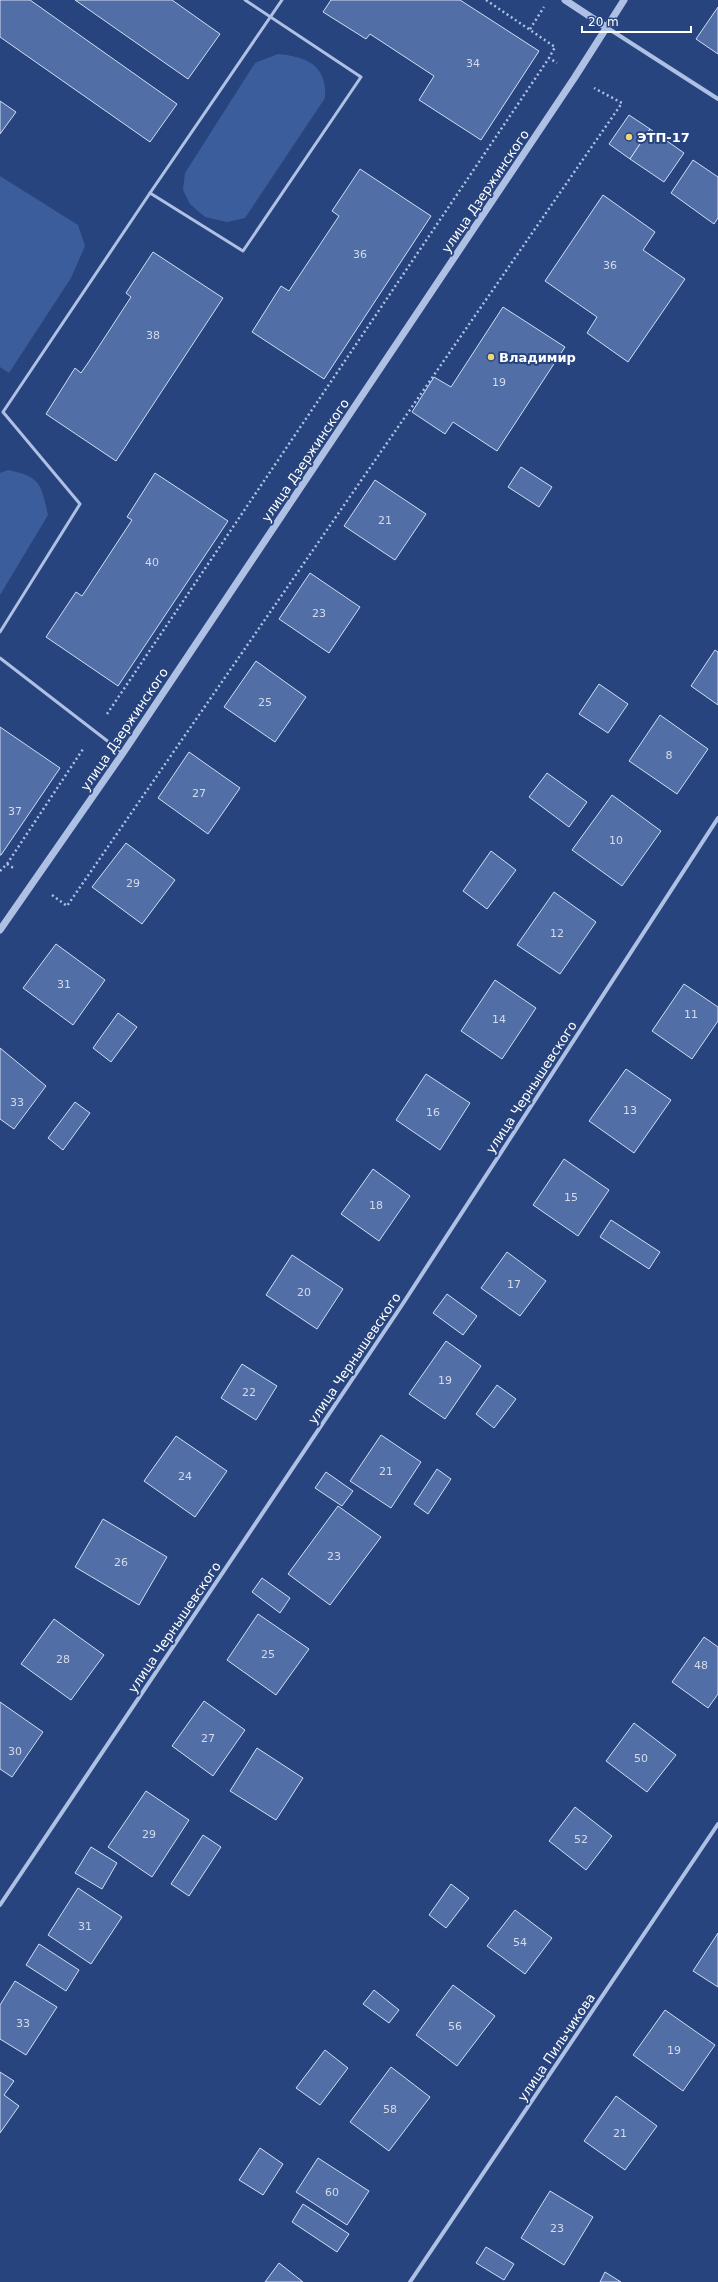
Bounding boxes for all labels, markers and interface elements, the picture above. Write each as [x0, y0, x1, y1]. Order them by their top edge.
scale bar [582, 8, 691, 34]
text: 20 m [588, 15, 619, 29]
house number: 34 [466, 57, 480, 70]
street label: улица Дзержинского [439, 127, 532, 256]
place label: ЭТП-17 [637, 130, 690, 145]
marker: ЭТП-17 [624, 132, 634, 142]
house number: 36 [353, 248, 367, 261]
house number: 36 [603, 259, 617, 272]
house number: 38 [146, 329, 160, 342]
place label: Владимир [499, 350, 576, 365]
marker: Владимир [486, 352, 496, 362]
house number: 19 [492, 376, 506, 389]
street label: улица Дзержинского [259, 396, 352, 525]
house number: 21 [378, 514, 392, 527]
house number: 40 [145, 556, 159, 569]
house number: 23 [312, 607, 326, 620]
street label: улица Дзержинского [78, 665, 171, 794]
house number: 25 [258, 696, 272, 709]
house number: 8 [666, 749, 673, 762]
house number: 27 [192, 787, 206, 800]
house number: 37 [8, 805, 22, 818]
house number: 10 [609, 834, 623, 847]
house number: 29 [126, 877, 140, 890]
house number: 12 [550, 927, 564, 940]
house number: 31 [57, 978, 71, 991]
house number: 11 [684, 1008, 698, 1021]
house number: 14 [492, 1013, 506, 1026]
street label: улица Чернышевского [483, 1018, 580, 1156]
house number: 33 [10, 1096, 24, 1109]
house number: 13 [623, 1104, 637, 1117]
house number: 16 [426, 1106, 440, 1119]
house number: 15 [564, 1191, 578, 1204]
house number: 18 [369, 1199, 383, 1212]
house number: 17 [507, 1278, 521, 1291]
house number: 20 [297, 1286, 311, 1299]
street label: улица Чернышевского [305, 1290, 404, 1427]
house number: 19 [438, 1374, 452, 1387]
house number: 22 [242, 1386, 256, 1399]
house number: 21 [379, 1465, 393, 1478]
house number: 24 [178, 1470, 192, 1483]
house number: 23 [327, 1550, 341, 1563]
house number: 26 [114, 1556, 128, 1569]
street label: улица Чернышевского [125, 1559, 224, 1696]
house number: 25 [261, 1648, 275, 1661]
house number: 28 [56, 1653, 70, 1666]
house number: 48 [694, 1659, 708, 1672]
house number: 27 [201, 1732, 215, 1745]
house number: 30 [8, 1745, 22, 1758]
house number: 50 [634, 1752, 648, 1765]
house number: 29 [142, 1828, 156, 1841]
house number: 52 [574, 1833, 588, 1846]
house number: 31 [78, 1920, 92, 1933]
house number: 54 [513, 1936, 527, 1949]
street label: улица Пильчикова [515, 1990, 598, 2104]
house number: 33 [16, 2017, 30, 2030]
house number: 56 [448, 2020, 462, 2033]
house number: 19 [667, 2044, 681, 2057]
house number: 58 [383, 2103, 397, 2116]
house number: 21 [613, 2127, 627, 2140]
house number: 60 [325, 2186, 339, 2199]
house number: 23 [550, 2222, 564, 2235]

